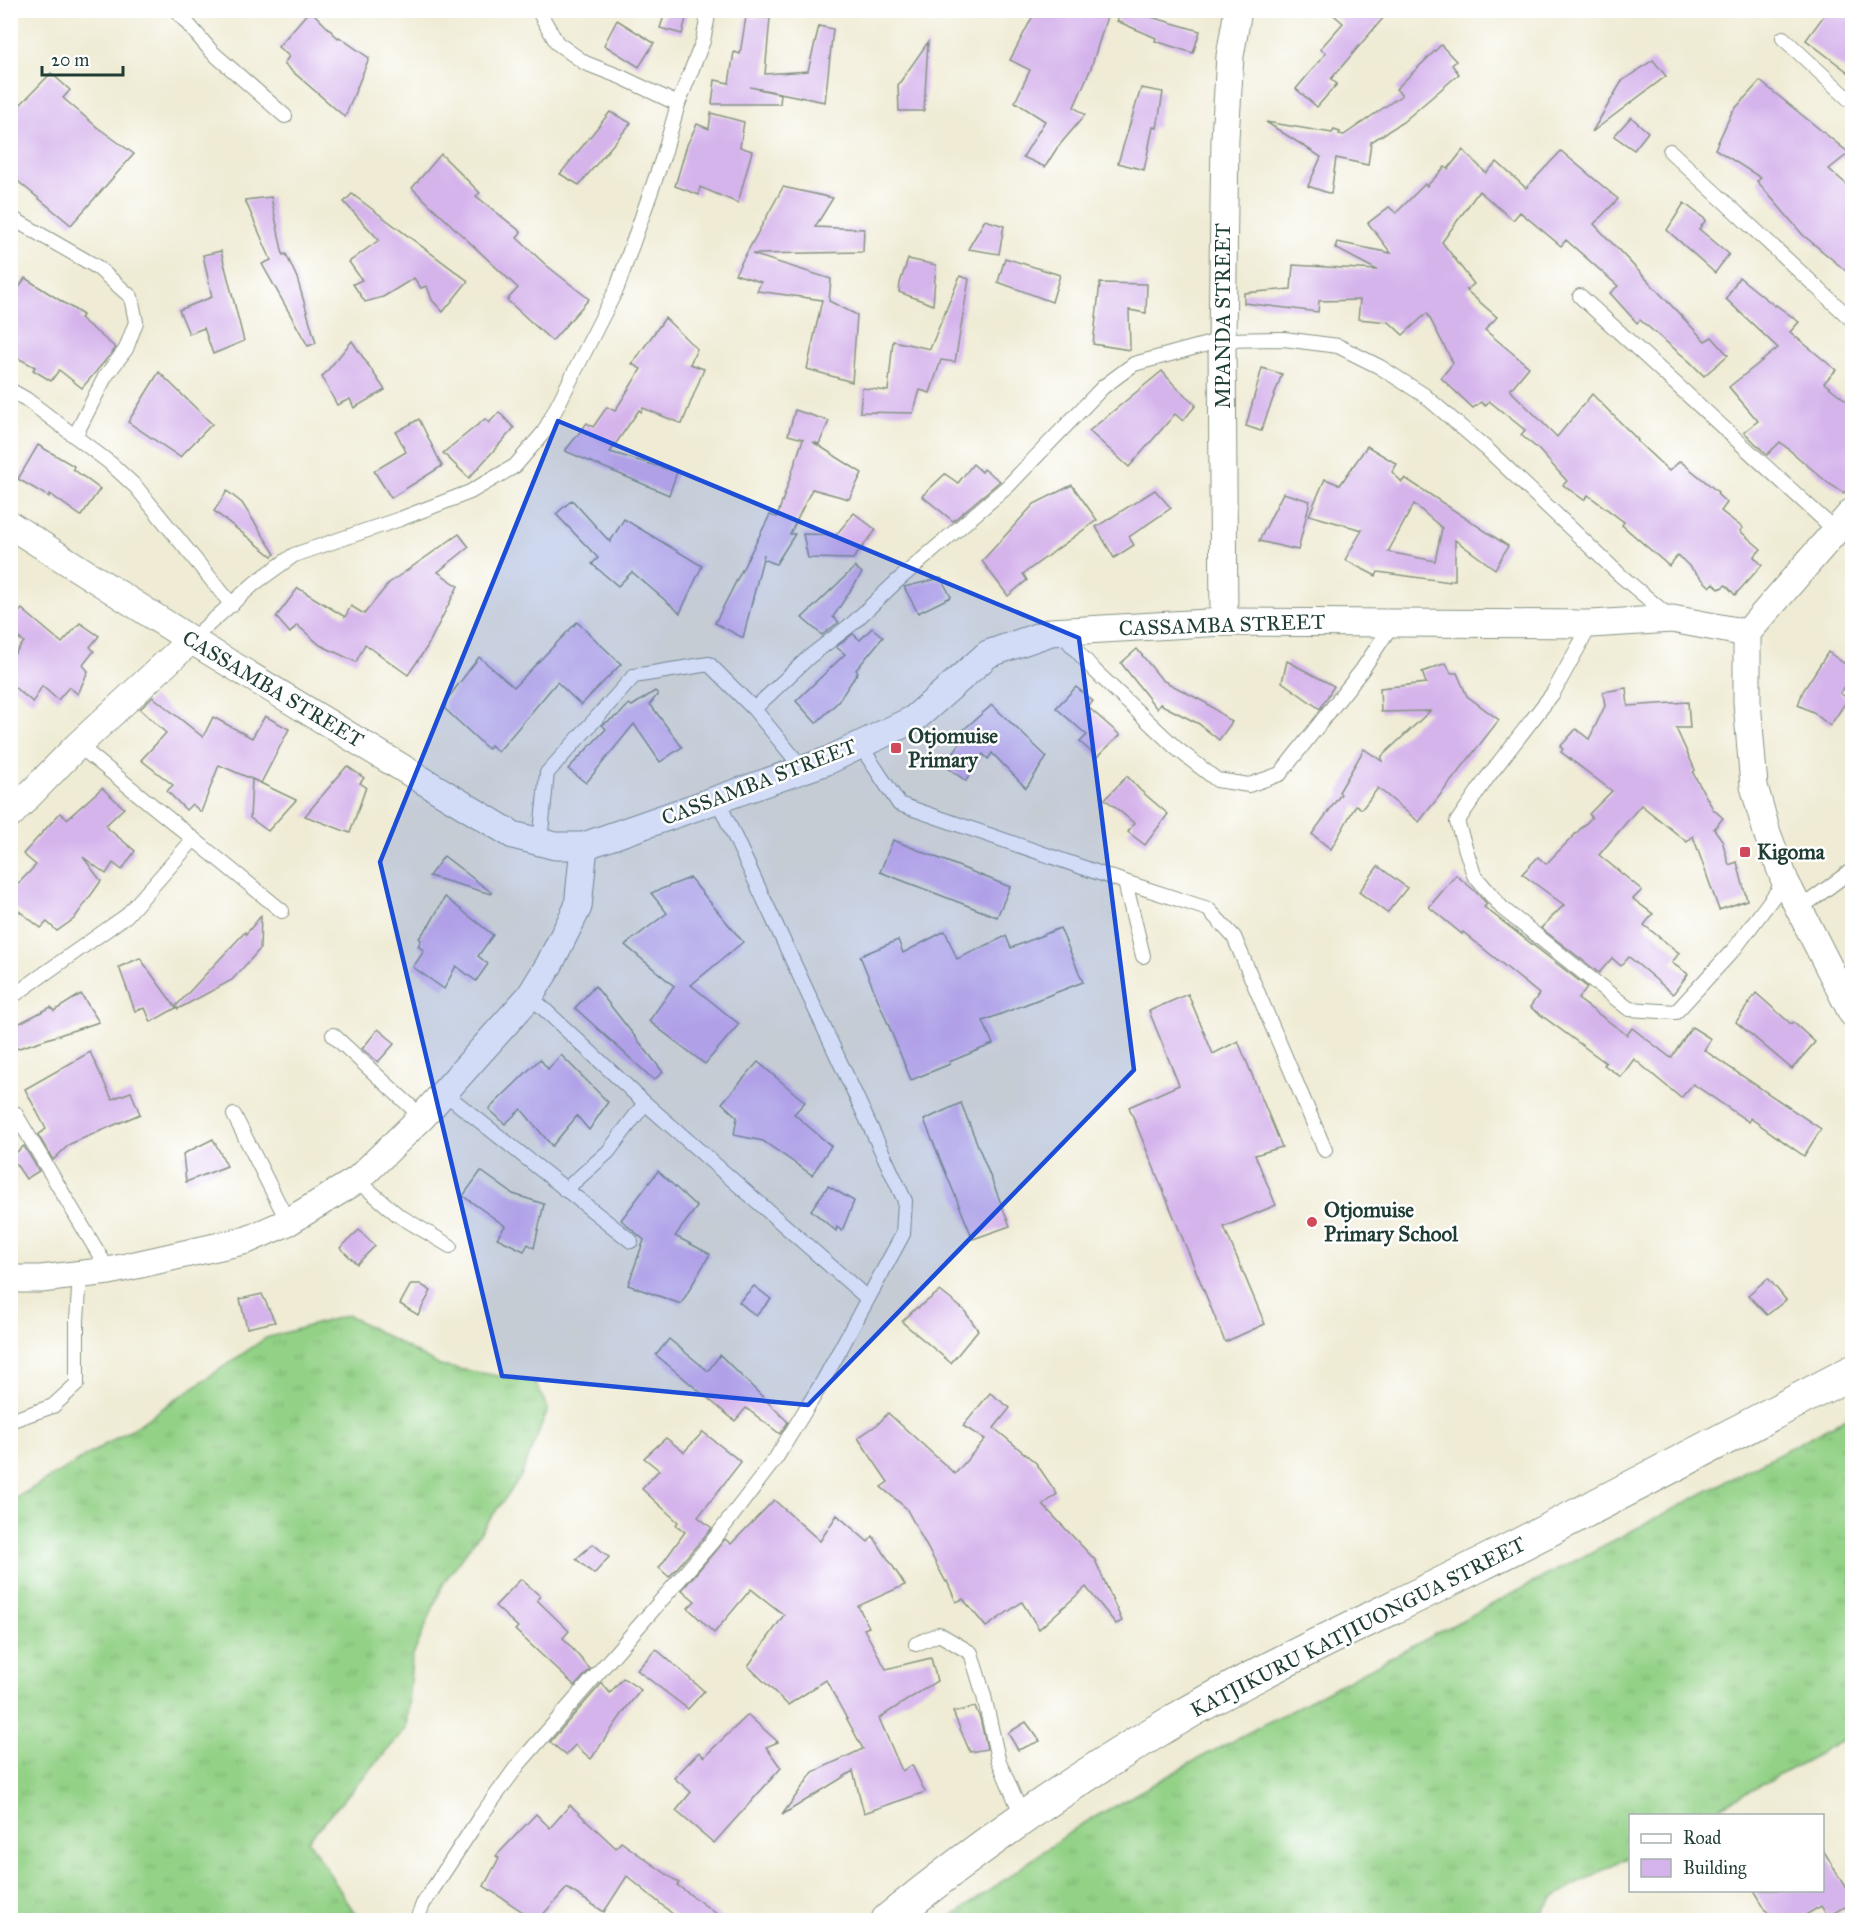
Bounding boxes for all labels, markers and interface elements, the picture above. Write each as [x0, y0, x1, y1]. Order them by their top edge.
scale bar [42, 39, 123, 77]
text: 20 m [51, 49, 89, 71]
street label: MPANDA STREET [1210, 223, 1236, 409]
street label: CASSAMBA STREET [1118, 608, 1326, 642]
street label: CASSAMBA STREET [178, 625, 368, 753]
place label: Otjomuise Primary [908, 723, 998, 773]
street label: CASSAMBA STREET [658, 733, 860, 831]
marker: Otjomuise Primary [889, 741, 903, 755]
place label: Kigoma [1757, 839, 1826, 865]
marker: Kigoma [1738, 845, 1752, 859]
place label: Otjomuise Primary School [1324, 1197, 1459, 1247]
marker: Otjomuise Primary School [1305, 1215, 1319, 1229]
street label: KATJIKURU KATJIUONGUA STREET [1186, 1531, 1530, 1723]
legend [1629, 1814, 1824, 1892]
text: Road [1683, 1827, 1721, 1849]
text: Building [1683, 1857, 1747, 1880]

